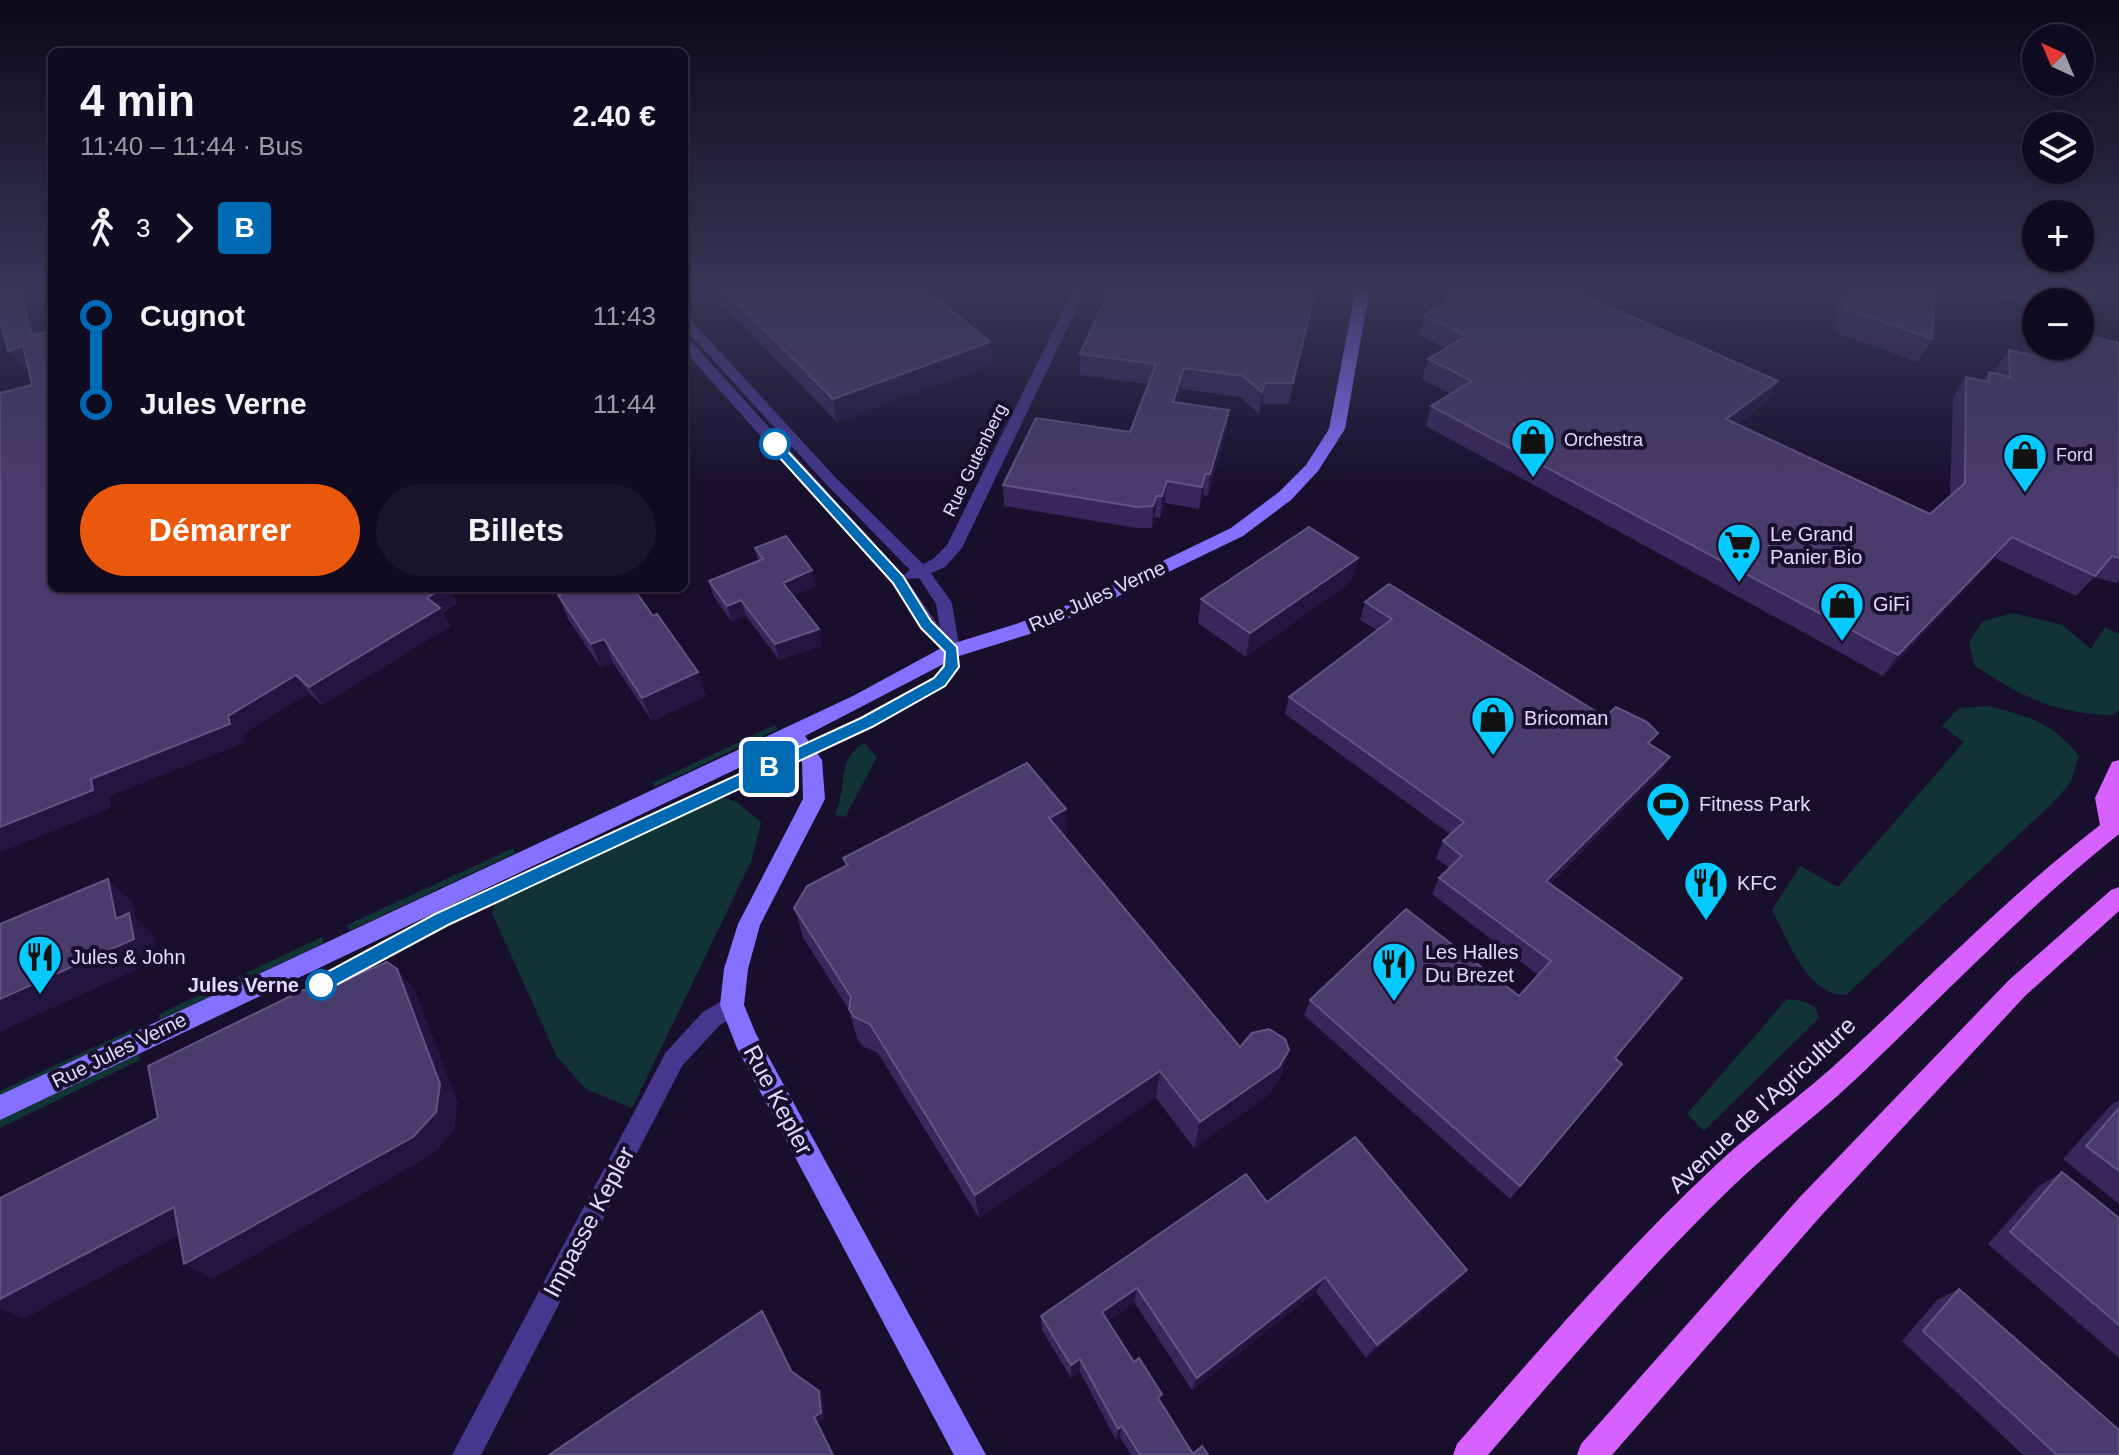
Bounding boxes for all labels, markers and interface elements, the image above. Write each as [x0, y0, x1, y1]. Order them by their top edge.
north arrow [2022, 24, 2094, 96]
map controls [2022, 24, 2094, 360]
text: 4 min [80, 76, 195, 125]
text: 2.40 € [573, 99, 656, 132]
button: layers [2022, 112, 2094, 184]
text: 11:40 – 11:44 · Bus [80, 131, 303, 161]
button: + [2022, 200, 2094, 272]
icon: walk [80, 206, 124, 250]
icon: forward [162, 206, 206, 250]
text: B [234, 212, 255, 243]
text: 3 [136, 213, 150, 243]
button: − [2022, 288, 2094, 360]
text: Cugnot [140, 299, 245, 332]
text: 11:43 [593, 301, 656, 331]
text: Jules Verne [140, 387, 307, 420]
text: 11:44 [593, 389, 656, 419]
street label: Rue Gutenberg [939, 400, 1011, 520]
shop icon: Orchestra [1509, 416, 1557, 479]
unlabelled marker [760, 429, 790, 459]
place label: Orchestra [1564, 430, 1644, 450]
shop icon: Ford [2001, 431, 2049, 494]
place label: Ford [2056, 445, 2093, 465]
button: Démarrer [80, 484, 360, 576]
button: Billets [376, 484, 656, 576]
supermarket icon: Le Grand Panier Bio [1715, 521, 1763, 584]
place label: Le Grand Panier Bio [1770, 523, 1862, 568]
street label: Rue Jules Verne [1025, 556, 1169, 636]
shop icon: GiFi [1818, 580, 1866, 643]
place label: GiFi [1873, 593, 1910, 615]
shop icon: Bricoman [1469, 694, 1517, 757]
place label: Bricoman [1524, 707, 1608, 729]
line badge: B [743, 741, 795, 793]
text: B [759, 751, 779, 782]
sports icon: Fitness Park [1644, 780, 1692, 843]
place label: Fitness Park [1699, 793, 1811, 815]
restaurant icon: KFC [1682, 859, 1730, 922]
place label: KFC [1737, 872, 1777, 894]
restaurant icon: Jules & John [16, 933, 64, 996]
restaurant icon: Les Halles Du Brezet [1370, 940, 1418, 1003]
place label: Les Halles Du Brezet [1425, 941, 1518, 986]
place label: Jules & John [71, 946, 186, 968]
marker: Jules Verne [306, 970, 336, 1000]
place label: Jules Verne [188, 974, 299, 996]
street label: Rue Jules Verne [48, 1008, 190, 1092]
street label: Avenue de l'Agriculture [1663, 1011, 1861, 1198]
street label: Rue Kepler [738, 1040, 819, 1159]
street label: Impasse Kepler [537, 1142, 640, 1302]

